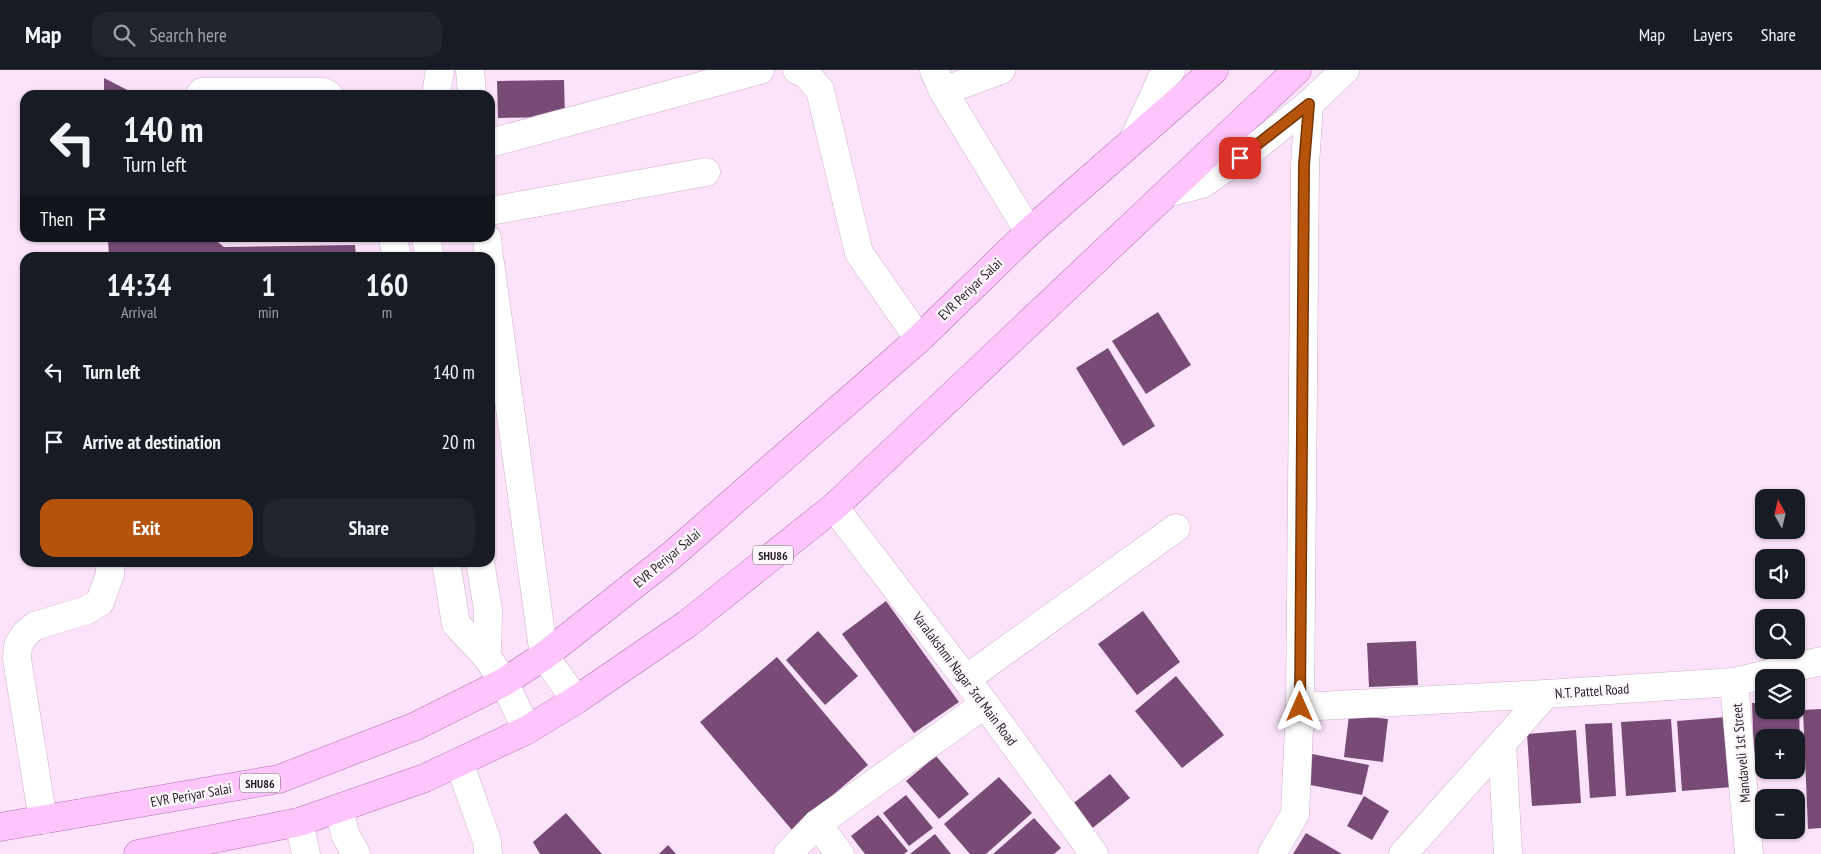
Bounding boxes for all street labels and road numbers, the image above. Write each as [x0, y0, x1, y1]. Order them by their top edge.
street label: EVR Periyar Salai [934, 254, 1006, 324]
street label: EVR Periyar Salai [630, 525, 704, 591]
road number: SHU86 [753, 546, 793, 564]
street label: Varalakshmi Nagar 3rd Main Road [908, 608, 1021, 749]
street label: N.T. Pattel Road [1554, 679, 1630, 703]
street label: Mandaveli 1st Street [1728, 702, 1754, 803]
road number: SHU86 [240, 774, 280, 792]
street label: EVR Periyar Salai [149, 779, 233, 811]

